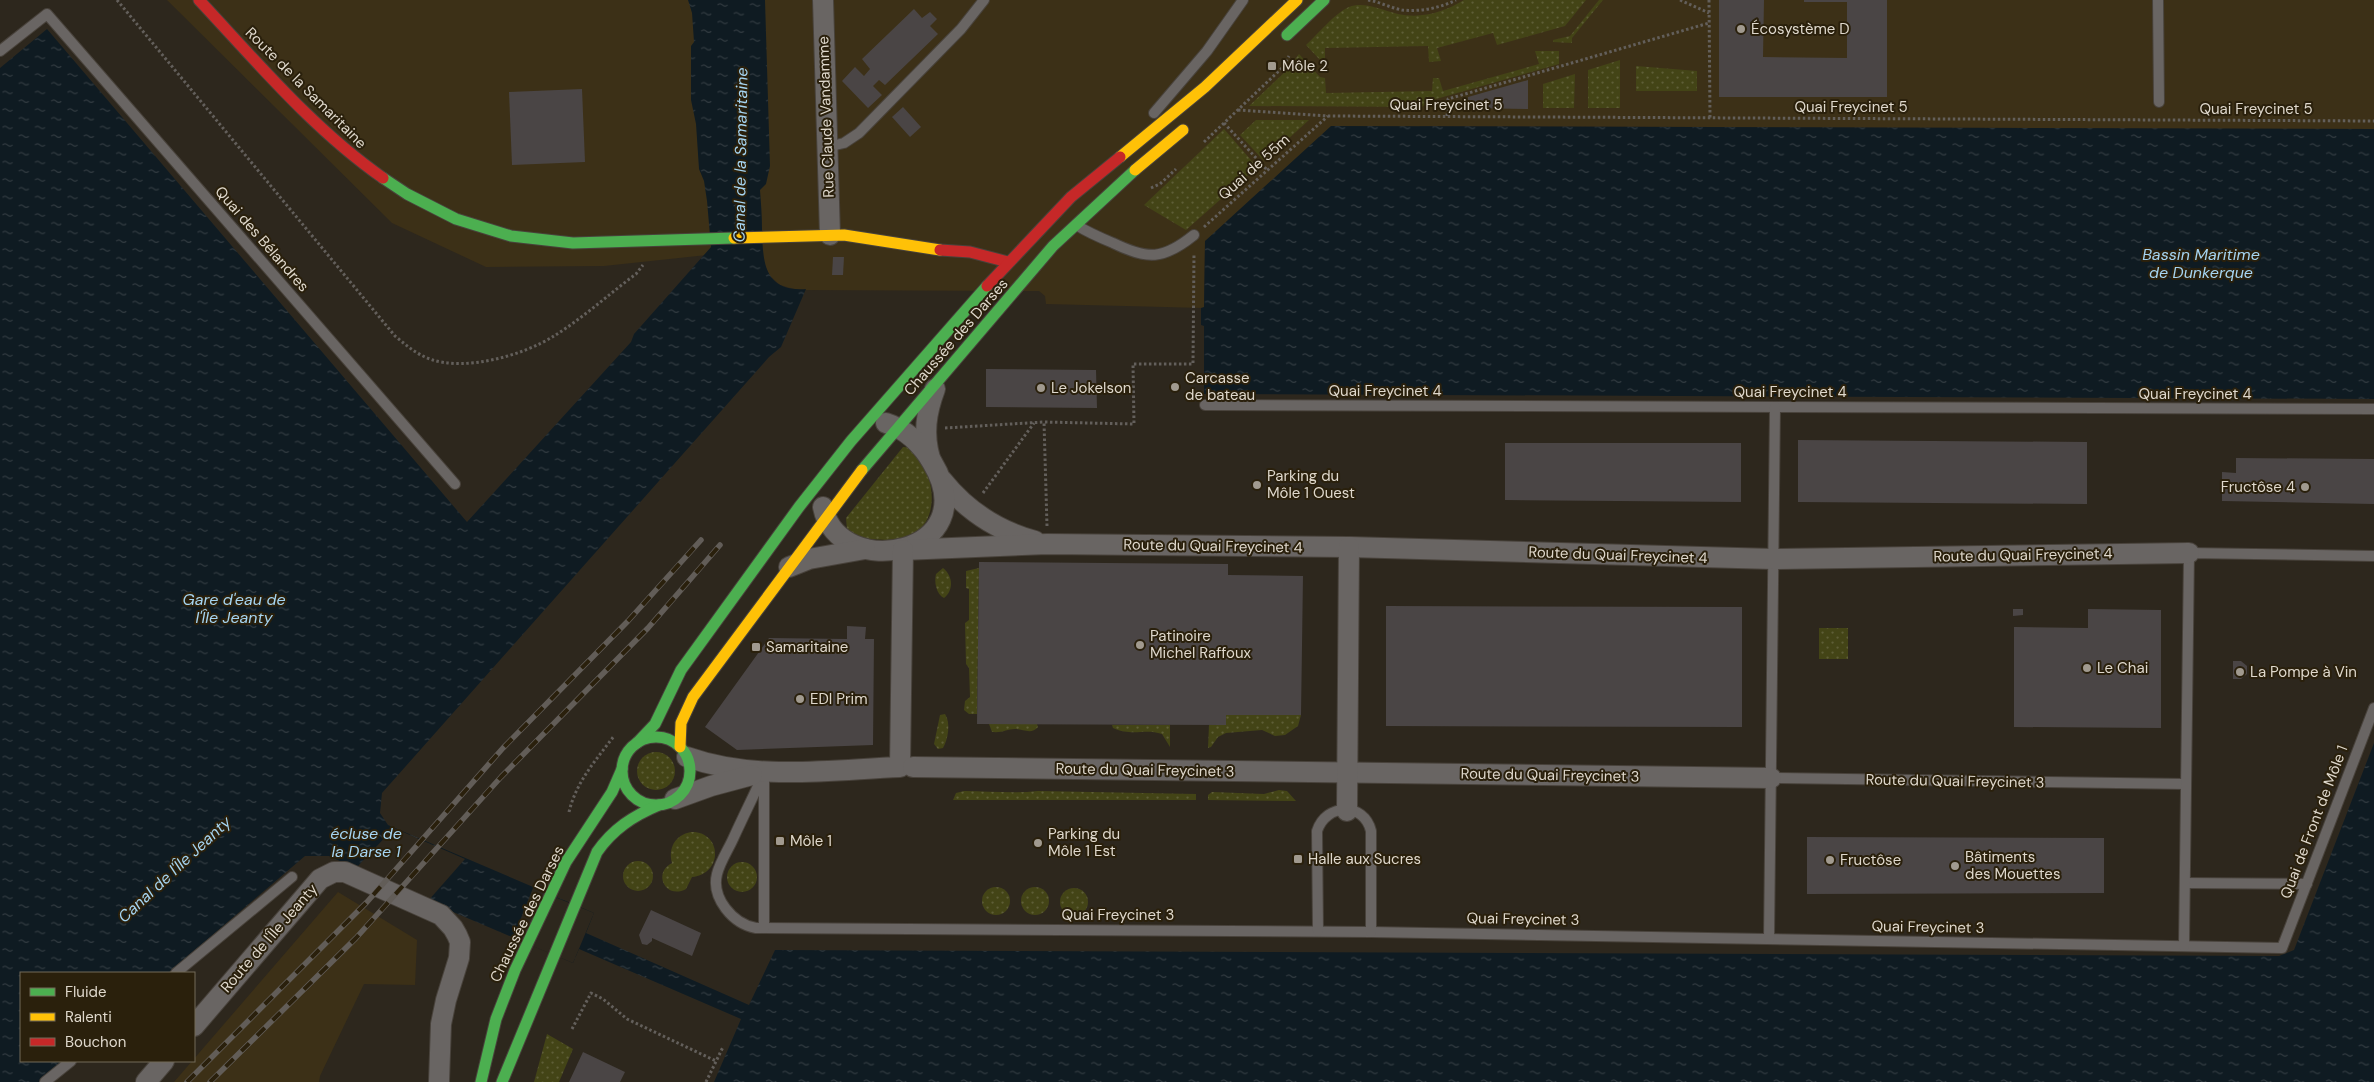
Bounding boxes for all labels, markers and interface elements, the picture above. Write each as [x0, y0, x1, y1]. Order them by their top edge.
place label: Écosystème D [1751, 19, 1850, 39]
street label: Route de la Samaritaine [241, 23, 371, 153]
marker: Écosystème D [1735, 23, 1747, 35]
street label: Rue Claude Vandamme [813, 36, 839, 198]
place label: Môle 2 [1282, 56, 1328, 76]
marker: Môle 2 [1266, 60, 1278, 72]
water label: Canal de la Samaritaine [728, 67, 753, 243]
street label: Quai Freycinet 5 [1389, 95, 1503, 115]
street label: Quai Freycinet 5 [1794, 97, 1908, 117]
street label: Quai Freycinet 5 [2199, 99, 2313, 119]
street label: Quai de 55m [1214, 130, 1294, 204]
street label: Quai des Bélandres [211, 182, 313, 296]
water label: Bassin Maritime de Dunkerque [2142, 244, 2260, 283]
street label: Chaussée des Darses [899, 274, 1013, 400]
place label: Carcasse de bateau [1185, 368, 1255, 405]
place label: Le Jokelson [1051, 378, 1131, 398]
marker: Carcasse de bateau [1169, 381, 1181, 393]
street label: Quai Freycinet 4 [1328, 381, 1442, 401]
marker: Le Jokelson [1035, 382, 1047, 394]
street label: Quai Freycinet 4 [1733, 382, 1847, 402]
street label: Quai Freycinet 4 [2138, 384, 2252, 404]
place label: Parking du Môle 1 Ouest [1267, 466, 1355, 503]
place label: Fructôse 4 [2221, 477, 2295, 497]
marker: Parking du Môle 1 Ouest [1251, 479, 1263, 491]
marker: Fructôse 4 [2299, 481, 2311, 493]
street label: Route du Quai Freycinet 4 [1123, 534, 1303, 558]
street label: Route du Quai Freycinet 4 [1528, 542, 1708, 568]
street label: Route du Quai Freycinet 4 [1933, 543, 2113, 567]
water label: Gare d'eau de l'Île Jeanty [182, 589, 286, 628]
place label: Patinoire Michel Raffoux [1150, 626, 1252, 663]
place label: Samaritaine [766, 637, 848, 657]
marker: Patinoire Michel Raffoux [1134, 639, 1146, 651]
marker: Samaritaine [750, 641, 762, 653]
place label: Le Chai [2097, 658, 2148, 678]
marker: Le Chai [2081, 662, 2093, 674]
place label: La Pompe à Vin [2250, 662, 2357, 682]
marker: La Pompe à Vin [2234, 666, 2246, 678]
place label: EDI Prim [810, 689, 868, 709]
marker: EDI Prim [794, 693, 806, 705]
street label: Quai de Front de Môle 1 [2276, 743, 2352, 901]
street label: Route du Quai Freycinet 3 [1055, 758, 1235, 782]
street label: Route du Quai Freycinet 3 [1460, 763, 1640, 787]
street label: Route du Quai Freycinet 3 [1865, 769, 2045, 793]
water label: Canal de l'Île Jeanty [113, 811, 236, 927]
water label: écluse de la Darse 1 [330, 823, 402, 862]
place label: Parking du Môle 1 Est [1048, 824, 1120, 861]
place label: Môle 1 [790, 831, 832, 851]
marker: Môle 1 [774, 835, 786, 847]
marker: Parking du Môle 1 Est [1032, 837, 1044, 849]
street label: Chaussée des Darses [485, 843, 569, 985]
place label: Bâtiments des Mouettes [1965, 847, 2060, 884]
place label: Halle aux Sucres [1308, 849, 1421, 869]
place label: Fructôse [1840, 850, 1901, 870]
marker: Halle aux Sucres [1292, 853, 1304, 865]
marker: Fructôse [1824, 854, 1836, 866]
marker: Bâtiments des Mouettes [1949, 860, 1961, 872]
street label: Route de l'Île Jeanty [216, 879, 322, 997]
street label: Quai Freycinet 3 [1062, 905, 1174, 925]
street label: Quai Freycinet 3 [1466, 908, 1580, 930]
street label: Quai Freycinet 3 [1871, 916, 1985, 938]
legend [20, 972, 195, 1062]
text: Fluide [65, 982, 107, 1002]
text: Ralenti [65, 1007, 112, 1027]
text: Bouchon [65, 1032, 126, 1052]

